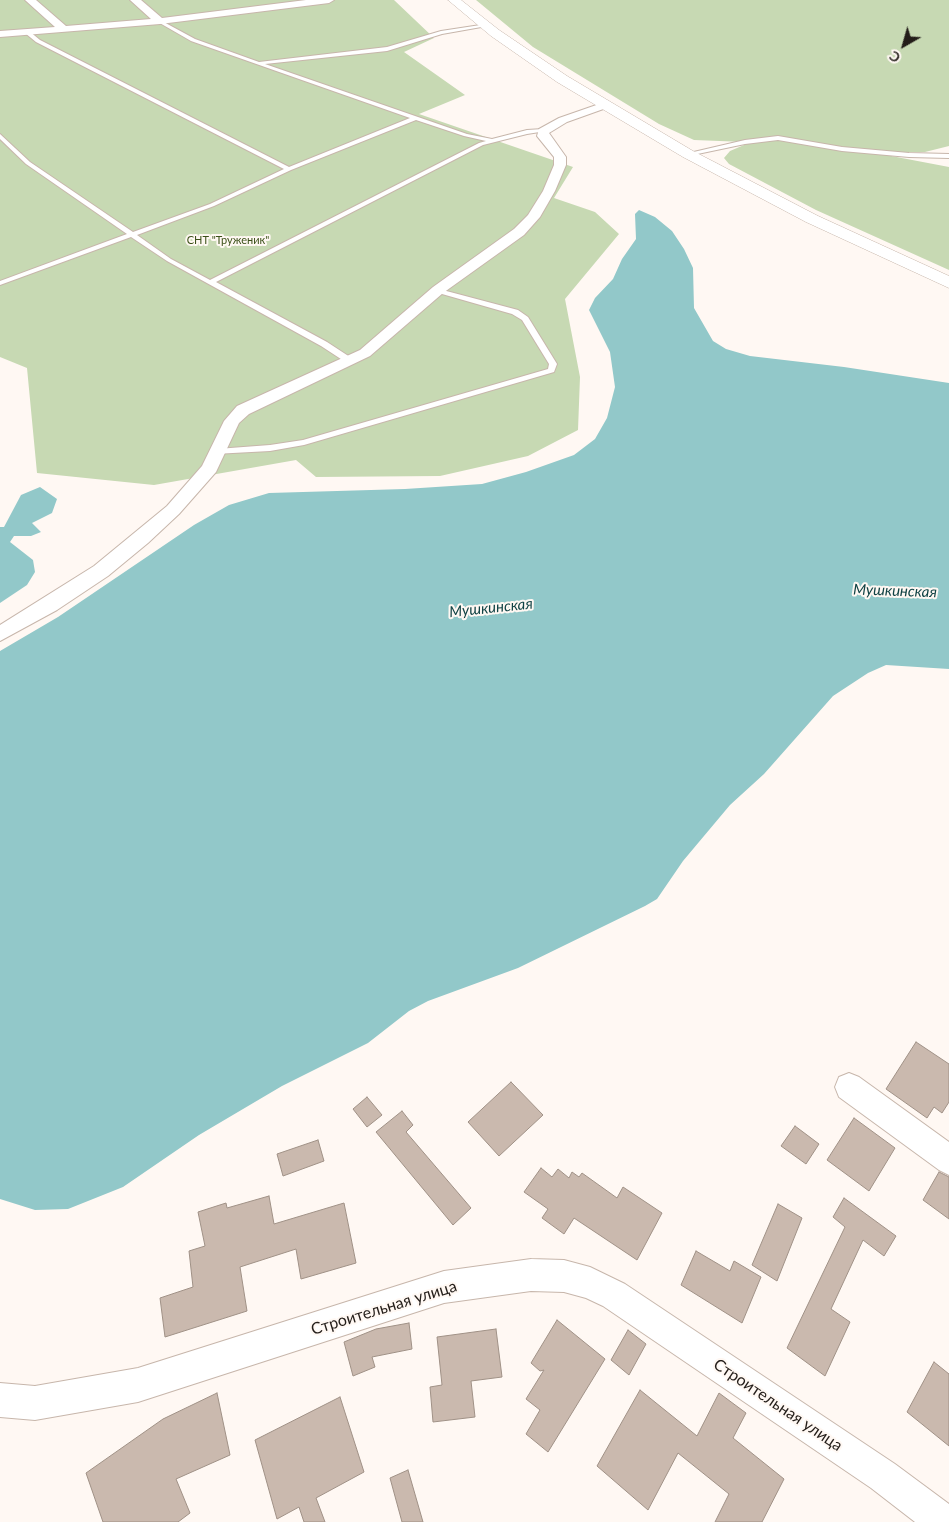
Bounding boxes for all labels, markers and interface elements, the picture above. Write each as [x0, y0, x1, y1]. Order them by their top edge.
north arrow [879, 20, 929, 70]
text: С [886, 48, 903, 67]
park label: СНТ "Труженик" [187, 233, 269, 247]
water label: Мушкинская [853, 581, 937, 601]
water label: Мушкинская [448, 595, 534, 621]
street label: Строительная улица [309, 1277, 459, 1339]
street label: Строительная улица [710, 1355, 846, 1455]

